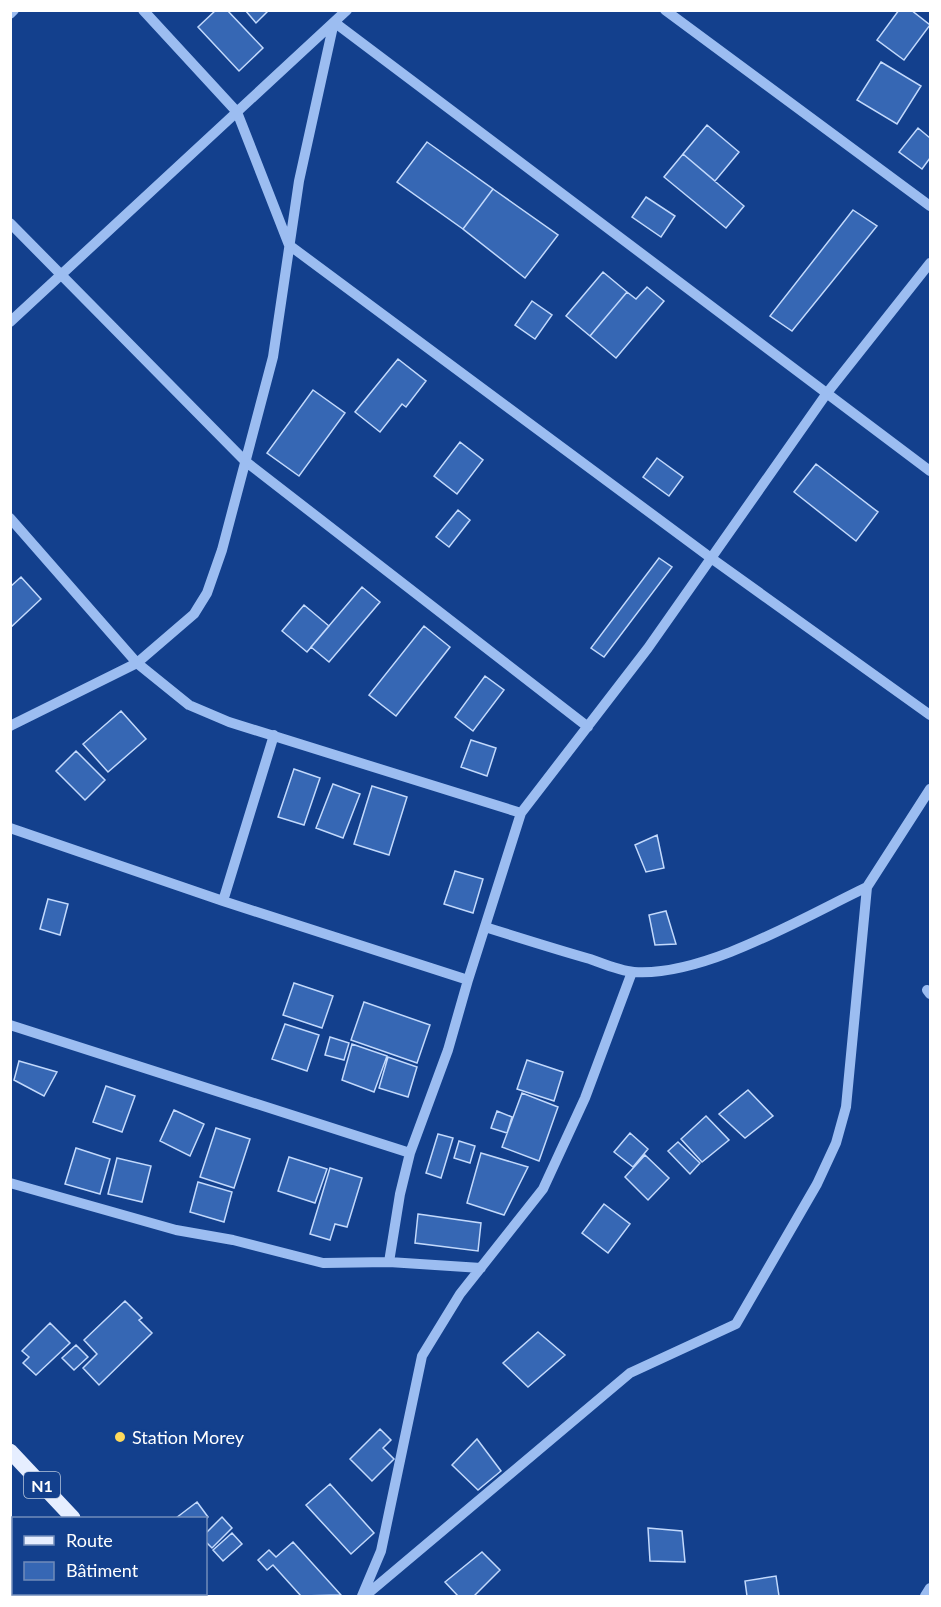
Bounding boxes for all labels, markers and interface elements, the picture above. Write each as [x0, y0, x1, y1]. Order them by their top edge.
place label: Station Morey [132, 1426, 245, 1448]
marker: Station Morey [113, 1430, 127, 1444]
road number: N1 [24, 1472, 60, 1498]
legend [12, 1517, 207, 1595]
text: Route [66, 1529, 113, 1551]
text: Bâtiment [66, 1559, 139, 1581]

